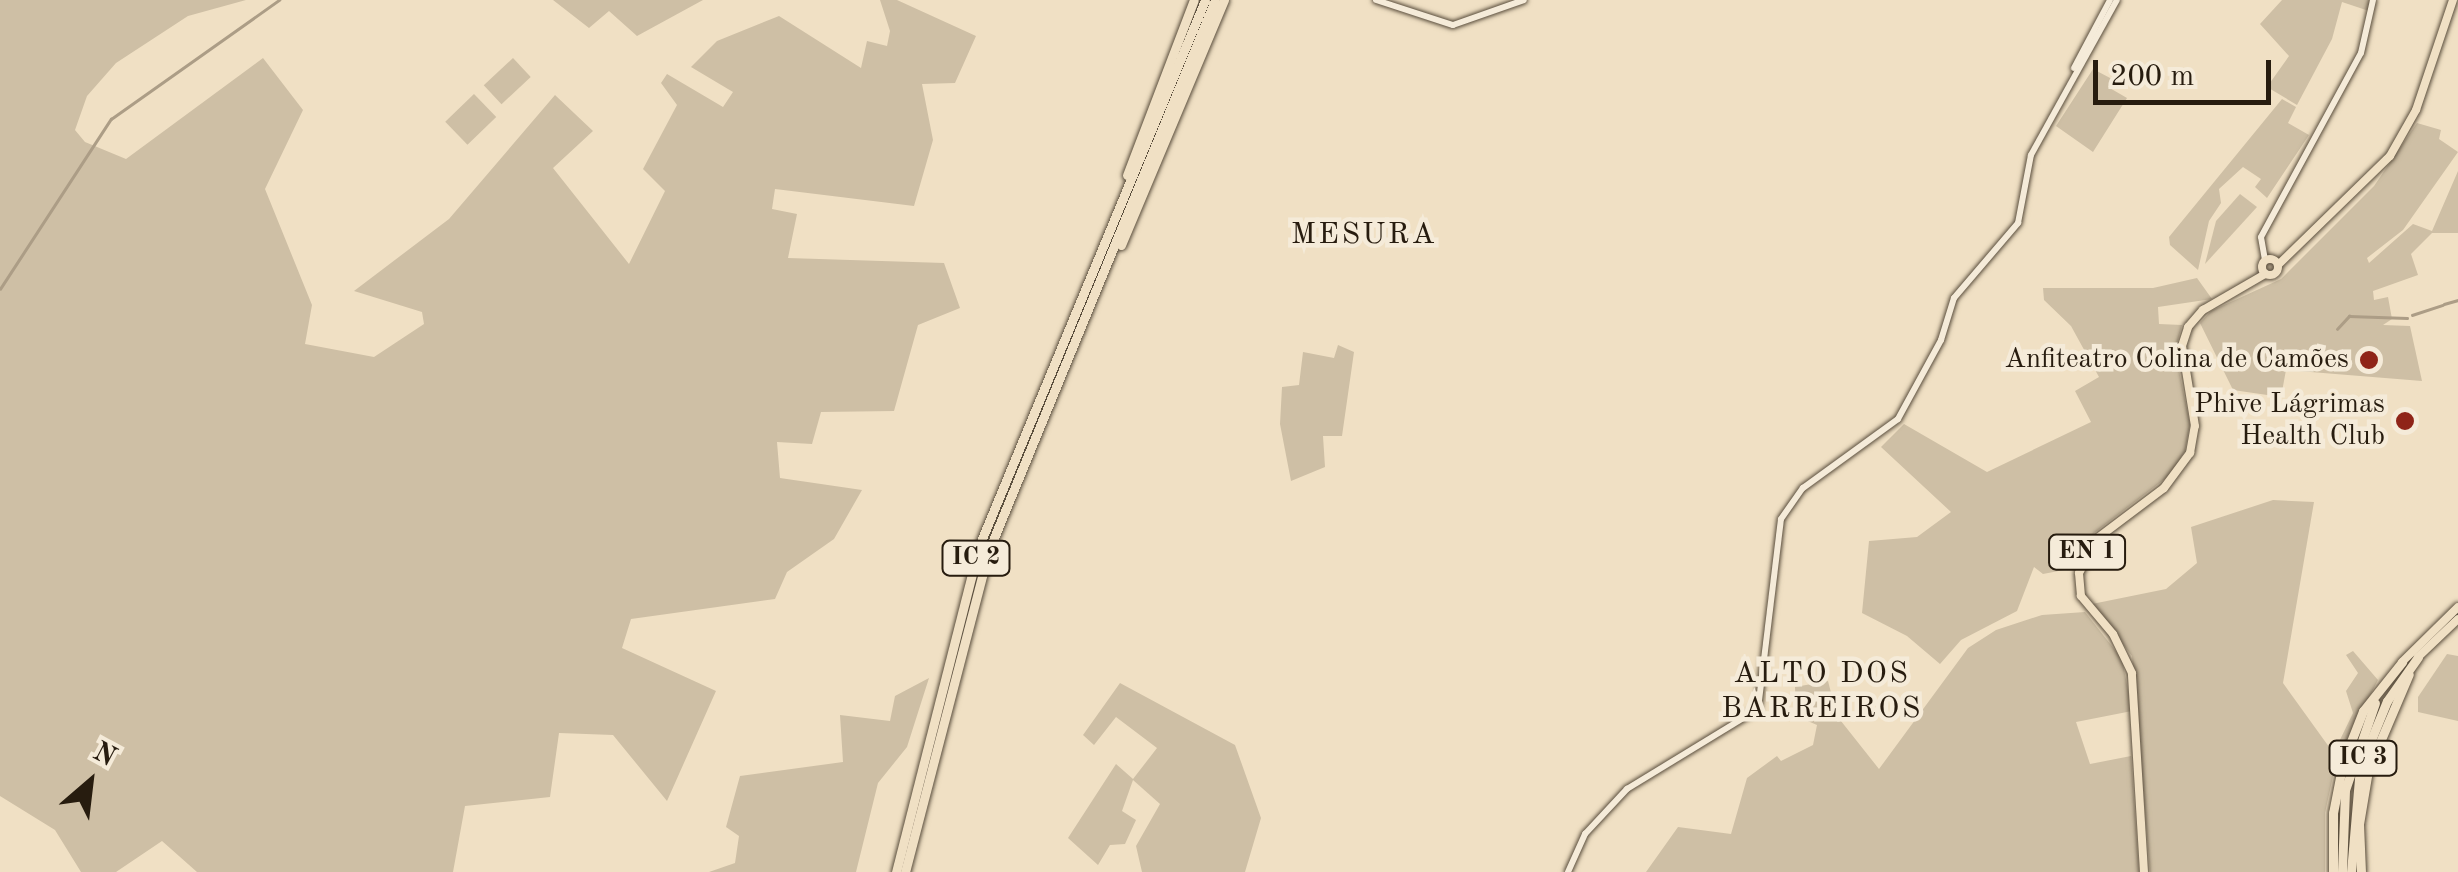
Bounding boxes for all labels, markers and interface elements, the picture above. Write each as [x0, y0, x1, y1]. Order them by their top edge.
scale bar [2098, 40, 2276, 102]
text: 200 m [2110, 62, 2194, 92]
district label: MESURA [1291, 217, 1437, 253]
place label: Anfiteatro Colina de Camões [2004, 343, 2349, 377]
marker: Anfiteatro Colina de Camões [2358, 349, 2380, 371]
place label: Phive Lágrimas Health Club [2194, 388, 2385, 454]
marker: Phive Lágrimas Health Club [2394, 410, 2416, 432]
road number: EN 1 [2047, 532, 2127, 572]
road number: IC 2 [941, 538, 1011, 578]
district label: ALTO DOS BARREIROS [1721, 656, 1923, 726]
north arrow [40, 732, 140, 832]
text: N [88, 738, 120, 773]
road number: IC 3 [2328, 738, 2398, 778]

